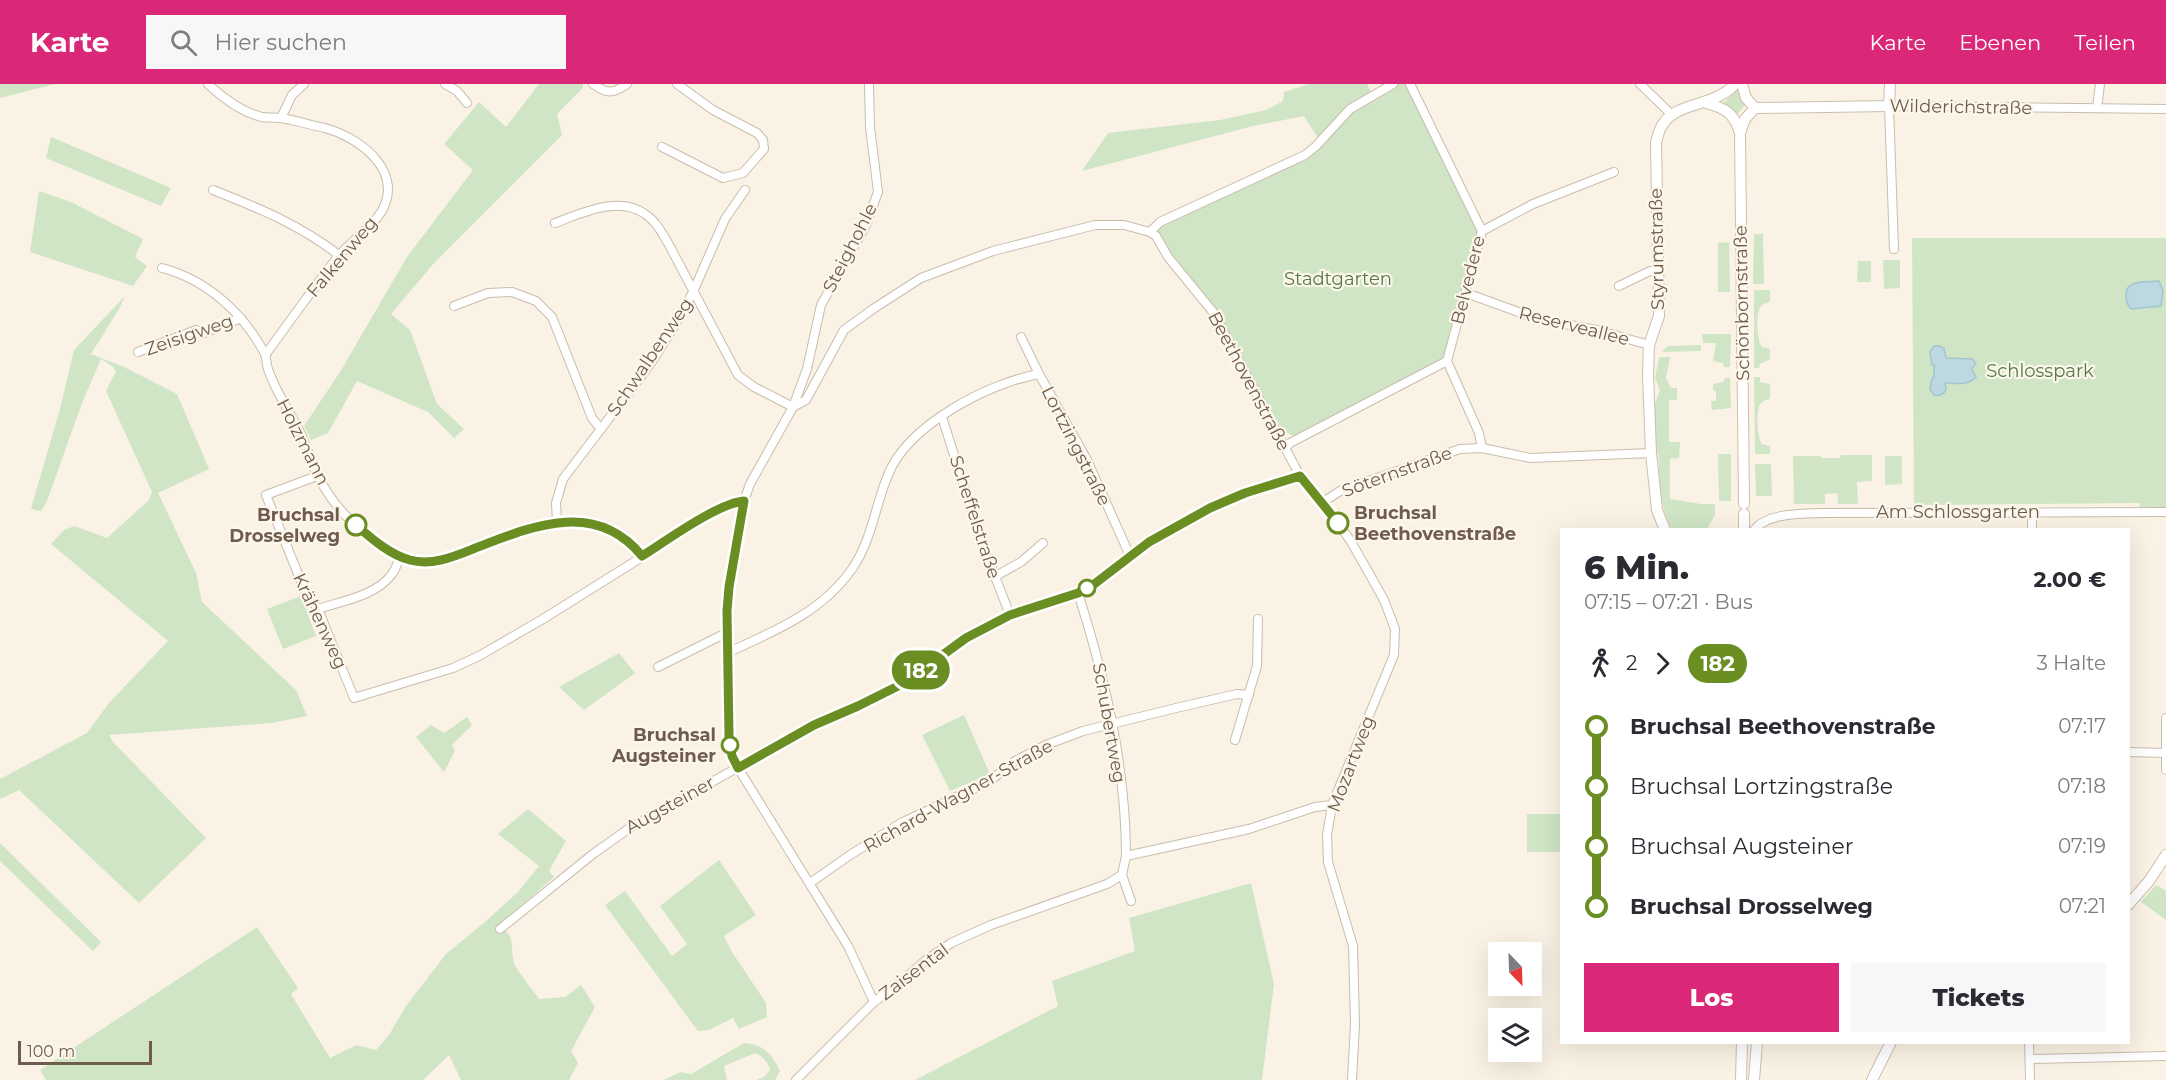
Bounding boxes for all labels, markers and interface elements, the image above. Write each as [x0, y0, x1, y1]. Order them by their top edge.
search box [146, 15, 566, 69]
text: Karte [30, 25, 110, 59]
icon: search [167, 26, 200, 59]
text: Hier suchen [215, 29, 347, 56]
text: Karte [1870, 30, 1926, 55]
text: Ebenen [1959, 30, 2041, 55]
text: Teilen [2074, 30, 2136, 55]
street label: Wilderichstraße [1890, 95, 2033, 119]
street label: Styrumstraße [1645, 188, 1669, 310]
street label: Steighohle [818, 199, 882, 296]
street label: Falkenweg [302, 212, 382, 302]
street label: Schönbornstraße [1730, 225, 1754, 381]
street label: Belvedere [1446, 233, 1490, 327]
park label: Stadtgarten [1284, 268, 1392, 290]
street label: Schwalbenweg [602, 294, 698, 420]
street label: Reserveallee [1516, 302, 1632, 350]
street label: Beethovenstraße [1203, 308, 1295, 454]
street label: Zeisigweg [142, 310, 236, 360]
park label: Schlosspark [1986, 360, 2094, 382]
street label: Lortzingstraße [1036, 383, 1116, 510]
street label: Holzmann [272, 395, 334, 489]
street label: Söternstraße [1339, 442, 1455, 502]
street label: Scheffelstraße [945, 453, 1005, 581]
street label: Am Schlossgarten [1876, 501, 2040, 523]
place label: Bruchsal Beethovenstraße [1354, 502, 1516, 545]
place label: Bruchsal Drosselweg [229, 504, 340, 547]
marker: Bruchsal Beethovenstraße [1327, 512, 1349, 534]
marker: Bruchsal Drosselweg [345, 514, 367, 536]
text: 6 Min. [1584, 547, 1689, 587]
text: 2.00 € [2033, 566, 2106, 593]
street label: Krähenweg [288, 569, 352, 673]
unlabelled marker [1078, 579, 1096, 597]
text: 07:15 – 07:21 · Bus [1584, 590, 1753, 614]
icon: walk [1584, 647, 1617, 680]
icon: forward [1646, 647, 1679, 680]
line badge: 182 [886, 650, 956, 690]
text: 2 [1626, 651, 1637, 675]
text: 182 [1700, 651, 1735, 676]
text: 3 Halte [2036, 651, 2106, 675]
text: 182 [904, 658, 938, 683]
street label: Schubertweg [1088, 661, 1130, 785]
street label: Mozartweg [1323, 713, 1379, 815]
text: Bruchsal Beethovenstraße [1630, 713, 1936, 740]
text: 07:17 [2058, 714, 2106, 738]
place label: Bruchsal Augsteiner [611, 724, 716, 767]
street label: Richard-Wagner-Straße [859, 735, 1057, 857]
marker: Bruchsal Augsteiner [721, 736, 739, 754]
street label: Augsteiner [621, 771, 719, 839]
text: Bruchsal Lortzingstraße [1630, 773, 1893, 800]
text: 07:18 [2057, 774, 2106, 798]
text: Bruchsal Augsteiner [1630, 833, 1854, 860]
text: 07:19 [2058, 834, 2106, 858]
text: Bruchsal Drosselweg [1630, 893, 1873, 920]
text: 07:21 [2059, 894, 2106, 918]
street label: Zaisental [875, 939, 953, 1005]
north arrow [1488, 942, 1542, 996]
map controls [1488, 942, 1542, 1062]
button: Los [1584, 963, 1839, 1032]
button: Tickets [1851, 963, 2106, 1032]
button: layers [1488, 1008, 1542, 1062]
scale bar [18, 1038, 152, 1066]
text: 100 m [27, 1042, 75, 1061]

